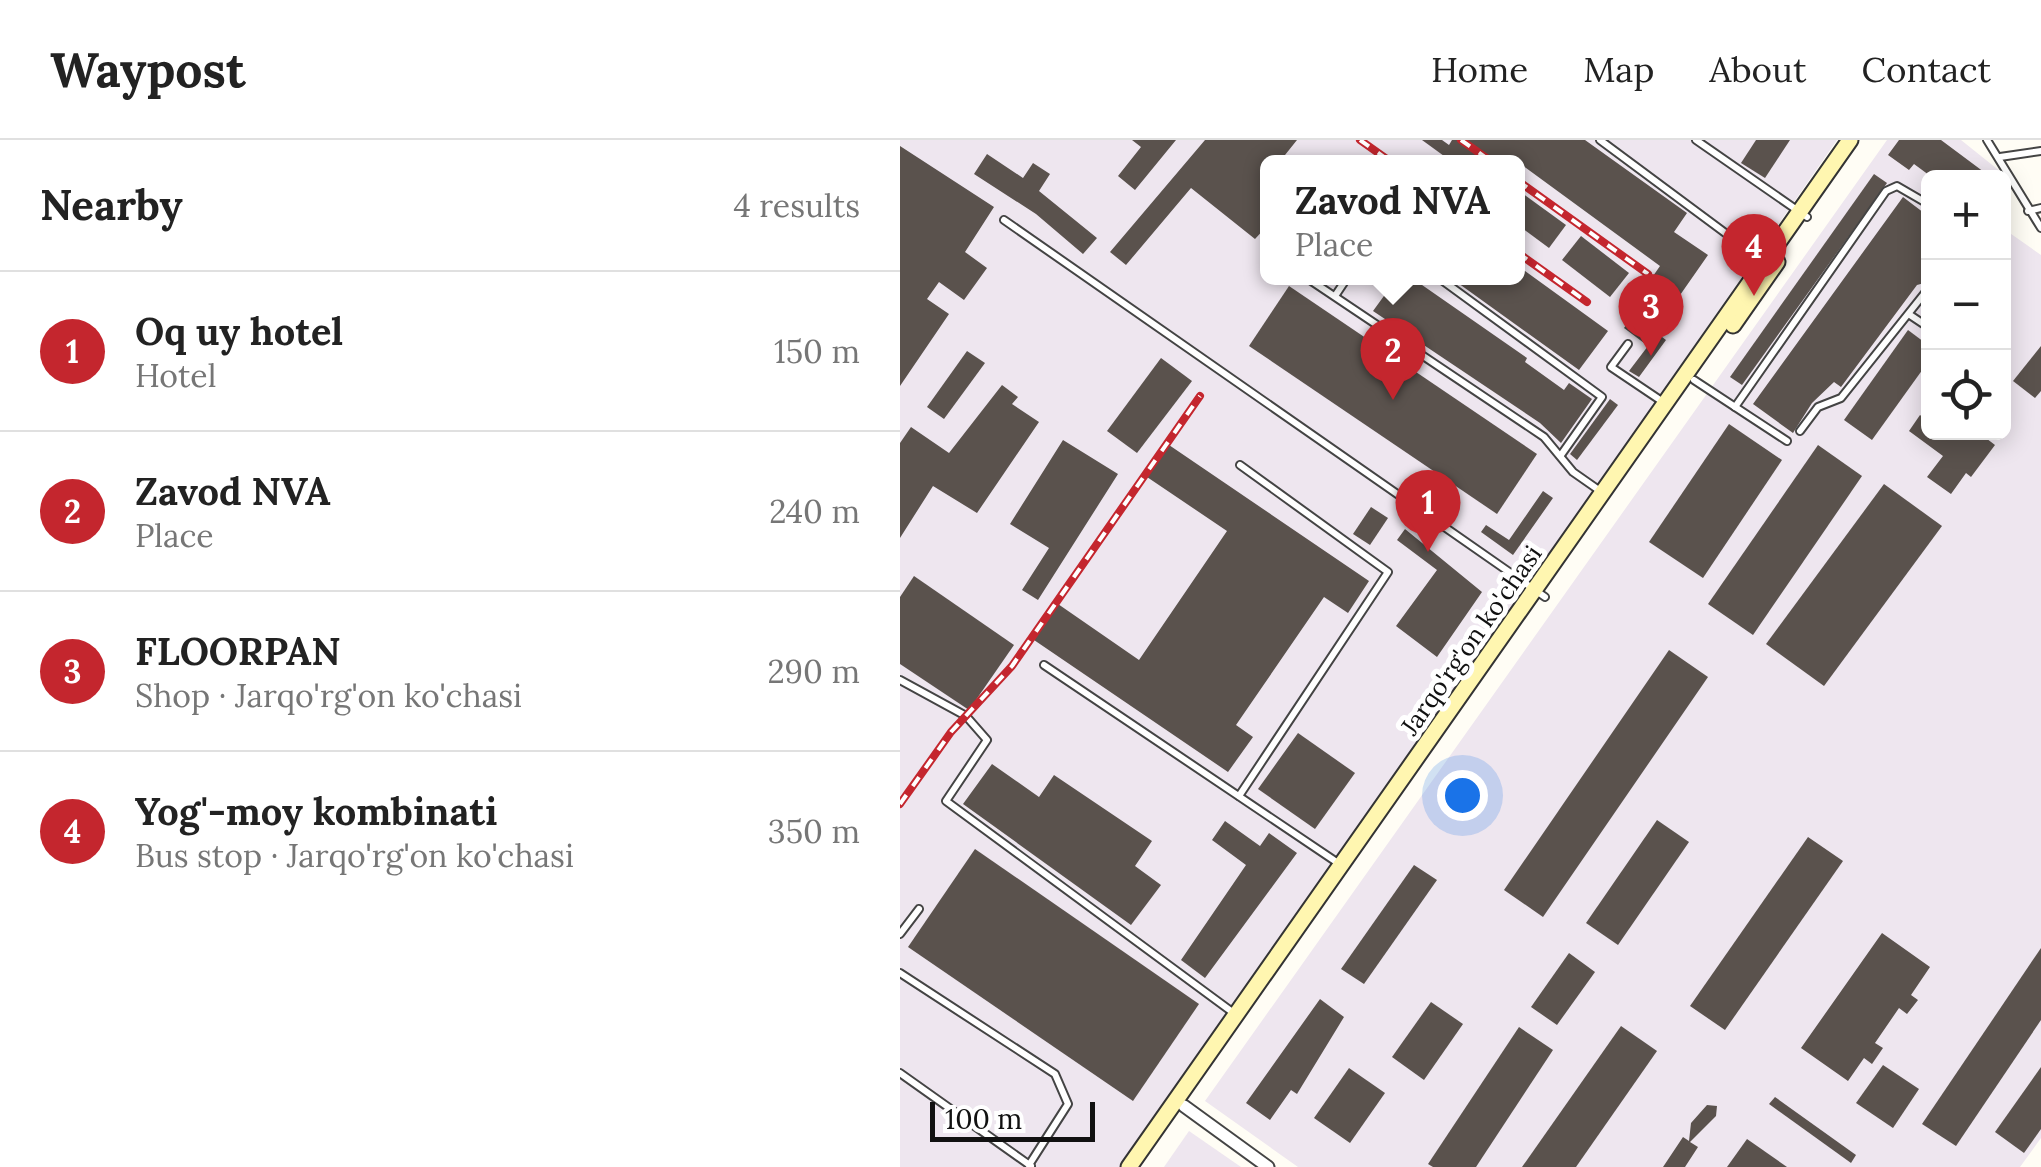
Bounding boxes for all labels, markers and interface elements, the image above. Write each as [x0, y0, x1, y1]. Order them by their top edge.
text: Waypost [50, 39, 246, 100]
text: Home [1431, 47, 1528, 92]
text: Map [1583, 47, 1654, 92]
text: About [1709, 47, 1807, 92]
text: Contact [1862, 47, 1991, 92]
popup [1260, 155, 1525, 285]
map controls [1921, 170, 2011, 440]
button: + [1921, 170, 2011, 260]
text: Zavod NVA [1295, 176, 1490, 224]
text: Nearby [40, 178, 183, 232]
text: 4 results [733, 185, 860, 226]
pin: 4 [1722, 214, 1786, 296]
text: Place [1295, 224, 1373, 265]
button: − [1921, 260, 2011, 350]
pin: 3 [1618, 274, 1684, 356]
text: Oq uy hotel [135, 307, 343, 355]
pin: 2 [1360, 318, 1426, 400]
text: 1 [66, 331, 79, 372]
text: 150 m [774, 331, 860, 372]
button: locate [1921, 350, 2011, 440]
text: Hotel [135, 355, 216, 396]
text: Zavod NVA [135, 467, 330, 515]
pin: 1 [1396, 470, 1460, 552]
text: 2 [64, 491, 81, 532]
text: 240 m [769, 491, 860, 532]
text: Place [135, 515, 214, 556]
street label: Jarqo'rg'on ko'chasi [1393, 539, 1548, 742]
text: FLOORPAN [135, 627, 341, 675]
text: 3 [64, 651, 81, 692]
text: 290 m [767, 651, 860, 692]
text: Shop · Jarqo'rg'on ko'chasi [135, 675, 522, 716]
your location [1437, 770, 1488, 821]
text: Yog'-moy kombinati [135, 787, 497, 835]
text: 4 [64, 811, 81, 852]
text: 350 m [768, 811, 860, 852]
text: Bus stop · Jarqo'rg'on ko'chasi [135, 835, 574, 876]
scale bar [930, 1097, 1095, 1142]
text: 100 m [945, 1101, 1022, 1137]

